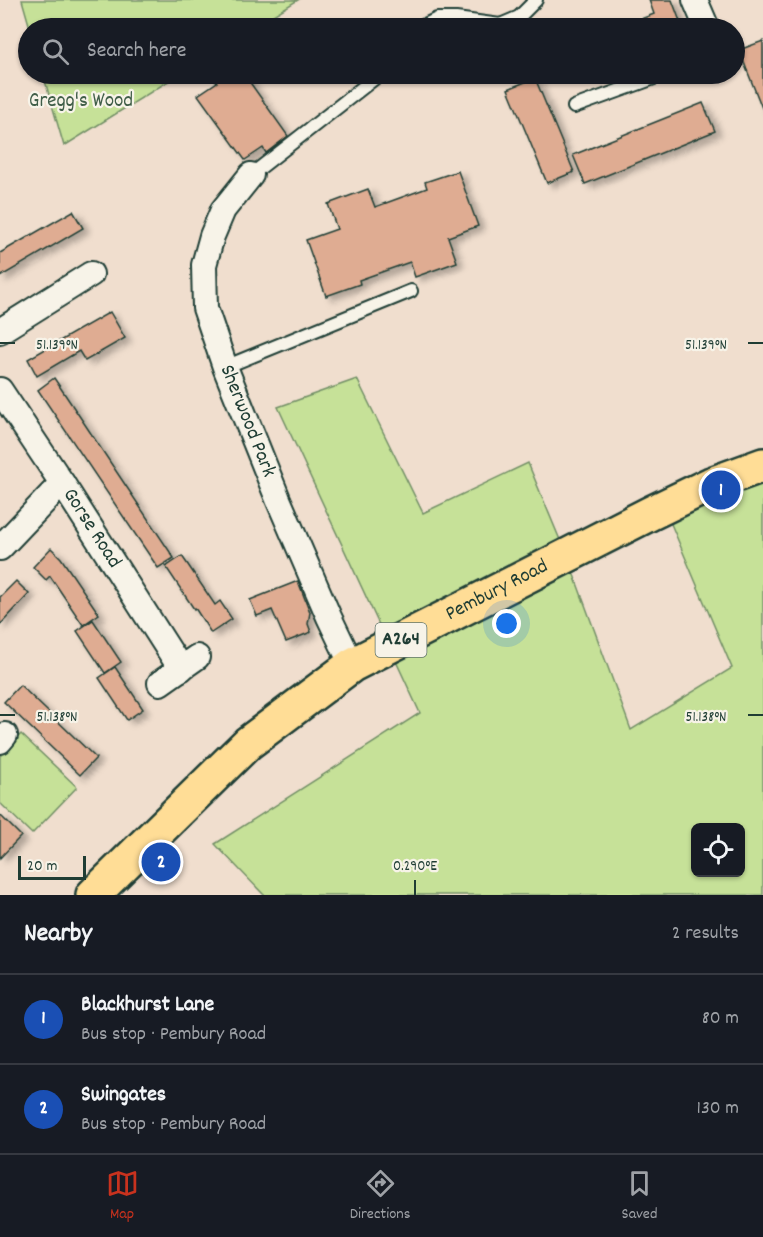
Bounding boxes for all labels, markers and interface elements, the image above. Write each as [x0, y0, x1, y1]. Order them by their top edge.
search box [18, 18, 745, 84]
icon: search [39, 35, 72, 68]
text: Search here [87, 36, 186, 67]
park label: Gregg's Wood [29, 87, 133, 117]
text: 51.139°N [36, 335, 78, 357]
text: 51.139°N [685, 335, 727, 357]
street label: Sherwood Park [211, 361, 283, 482]
pin: 1 [702, 468, 740, 512]
street label: Gorse Road [54, 483, 128, 575]
street label: Pembury Road [441, 552, 554, 630]
your location [492, 609, 521, 638]
road number: A264 [376, 623, 426, 657]
text: 51.138°N [37, 707, 77, 729]
text: 51.138°N [686, 707, 726, 729]
map controls [691, 823, 745, 877]
button: locate [691, 823, 745, 877]
pin: 2 [142, 840, 180, 884]
scale bar [18, 853, 86, 880]
text: 20 m [27, 855, 57, 878]
text: 0.290°E [393, 856, 437, 878]
text: Nearby [24, 916, 92, 953]
text: 2 results [672, 920, 739, 948]
text: Blackhurst Lane [81, 990, 214, 1021]
text: 1 [41, 1005, 46, 1033]
text: 80 m [702, 1005, 739, 1033]
text: Bus stop · Pembury Road [81, 1021, 266, 1049]
text: Swingates [81, 1080, 166, 1111]
text: 2 [39, 1095, 48, 1123]
text: 130 m [697, 1095, 739, 1123]
text: Bus stop · Pembury Road [81, 1111, 266, 1139]
tab: Map [106, 1167, 139, 1226]
tab: Directions [350, 1167, 410, 1226]
tab: Saved [622, 1167, 657, 1226]

